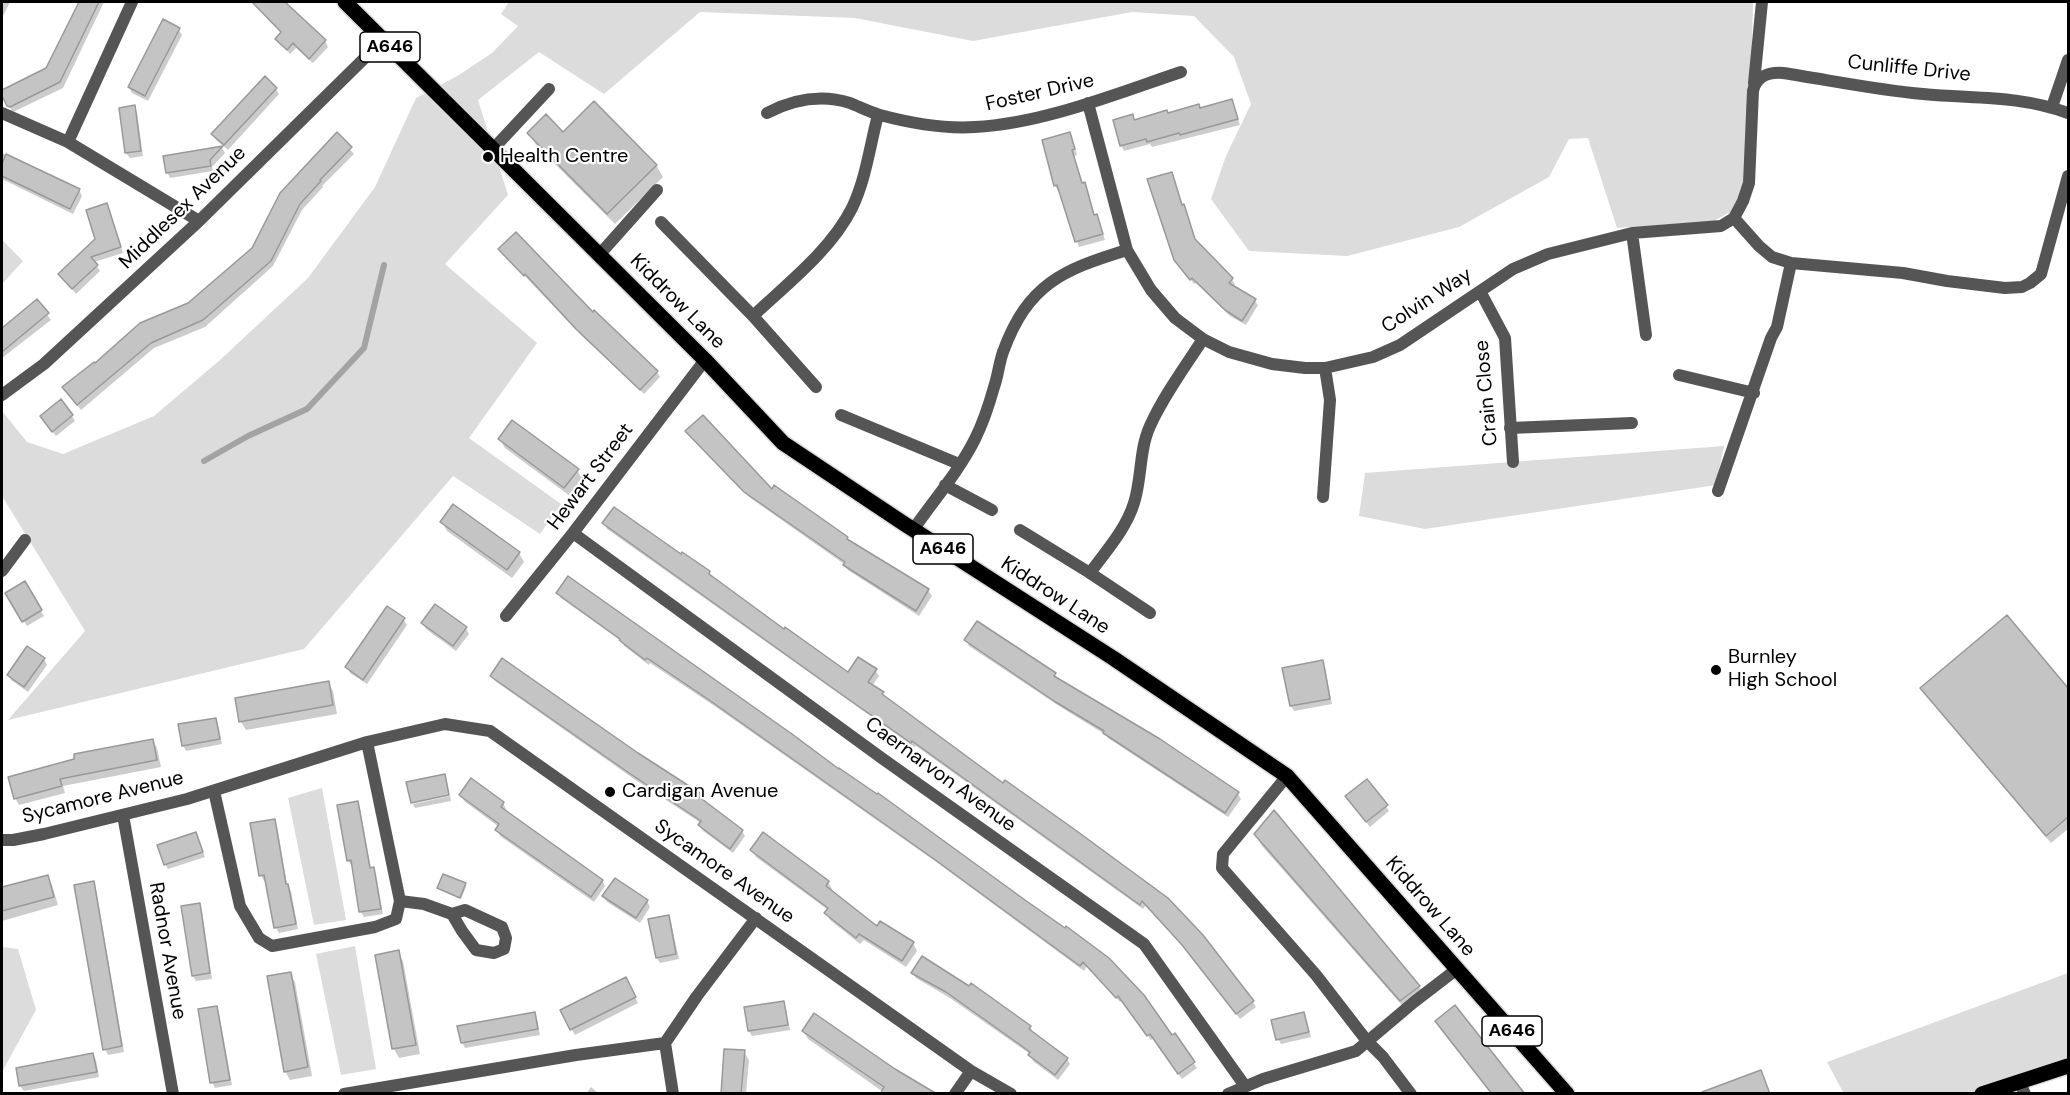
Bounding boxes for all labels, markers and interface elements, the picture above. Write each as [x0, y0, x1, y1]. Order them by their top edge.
road number: A646 [360, 32, 420, 62]
street label: Cunliffe Drive [1846, 51, 1972, 87]
street label: Foster Drive [983, 69, 1097, 117]
street label: Middlesex Avenue [115, 141, 251, 275]
place label: Health Centre [500, 145, 628, 169]
marker: Health Centre [481, 150, 495, 164]
street label: Kiddrow Lane [624, 249, 730, 355]
street label: Colvin Way [1377, 263, 1477, 339]
street label: Crain Close [1470, 339, 1504, 447]
street label: Hewart Street [543, 419, 639, 535]
road number: A646 [913, 534, 973, 564]
street label: Kiddrow Lane [996, 552, 1114, 640]
place label: Burnley High School [1728, 646, 1837, 693]
marker: Burnley High School [1709, 663, 1723, 677]
street label: Caernarvon Avenue [860, 712, 1020, 838]
street label: Sycamore Avenue [20, 766, 186, 830]
place label: Cardigan Avenue [622, 780, 778, 804]
marker: Cardigan Avenue [603, 785, 617, 799]
street label: Sycamore Avenue [649, 815, 799, 929]
street label: Kiddrow Lane [1380, 852, 1480, 962]
street label: Radnor Avenue [143, 880, 191, 1022]
road number: A646 [1482, 1016, 1542, 1046]

